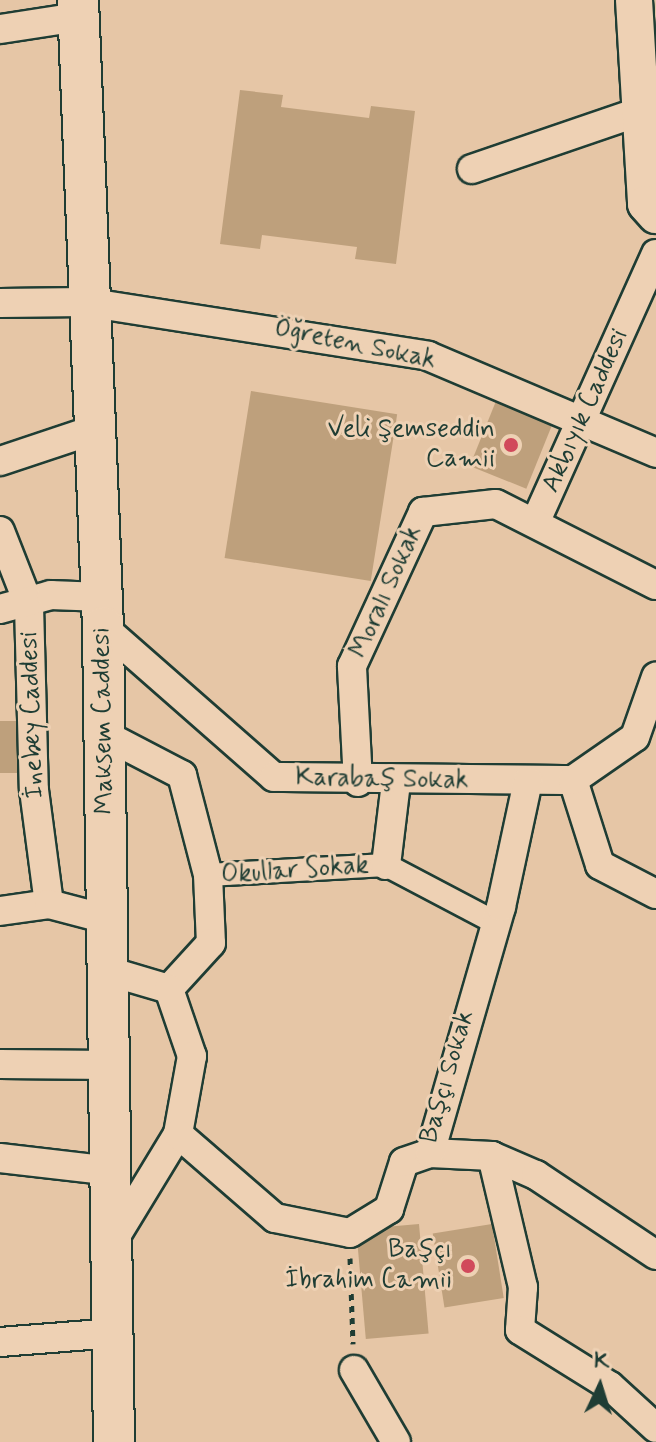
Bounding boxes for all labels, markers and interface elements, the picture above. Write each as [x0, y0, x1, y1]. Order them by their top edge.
street label: Öğreten Sokak [271, 313, 439, 377]
street label: Akbıyık Caddesi [535, 322, 637, 500]
place label: Veli Şemseddin Camii [327, 414, 495, 476]
marker: Veli Şemseddin Camii [502, 436, 520, 454]
street label: Moralı Sokak [344, 521, 430, 663]
street label: Maksem Caddesi [87, 626, 121, 816]
street label: İnebey Caddesi [14, 628, 52, 802]
street label: Karabaş Sokak [295, 763, 469, 797]
street label: Okullar Sokak [219, 850, 371, 892]
street label: Başçı Sokak [414, 1007, 482, 1147]
place label: Başçı İbrahim Camii [287, 1235, 452, 1296]
marker: Başçı İbrahim Camii [459, 1257, 477, 1275]
north arrow [560, 1346, 640, 1426]
text: K [593, 1348, 610, 1377]

